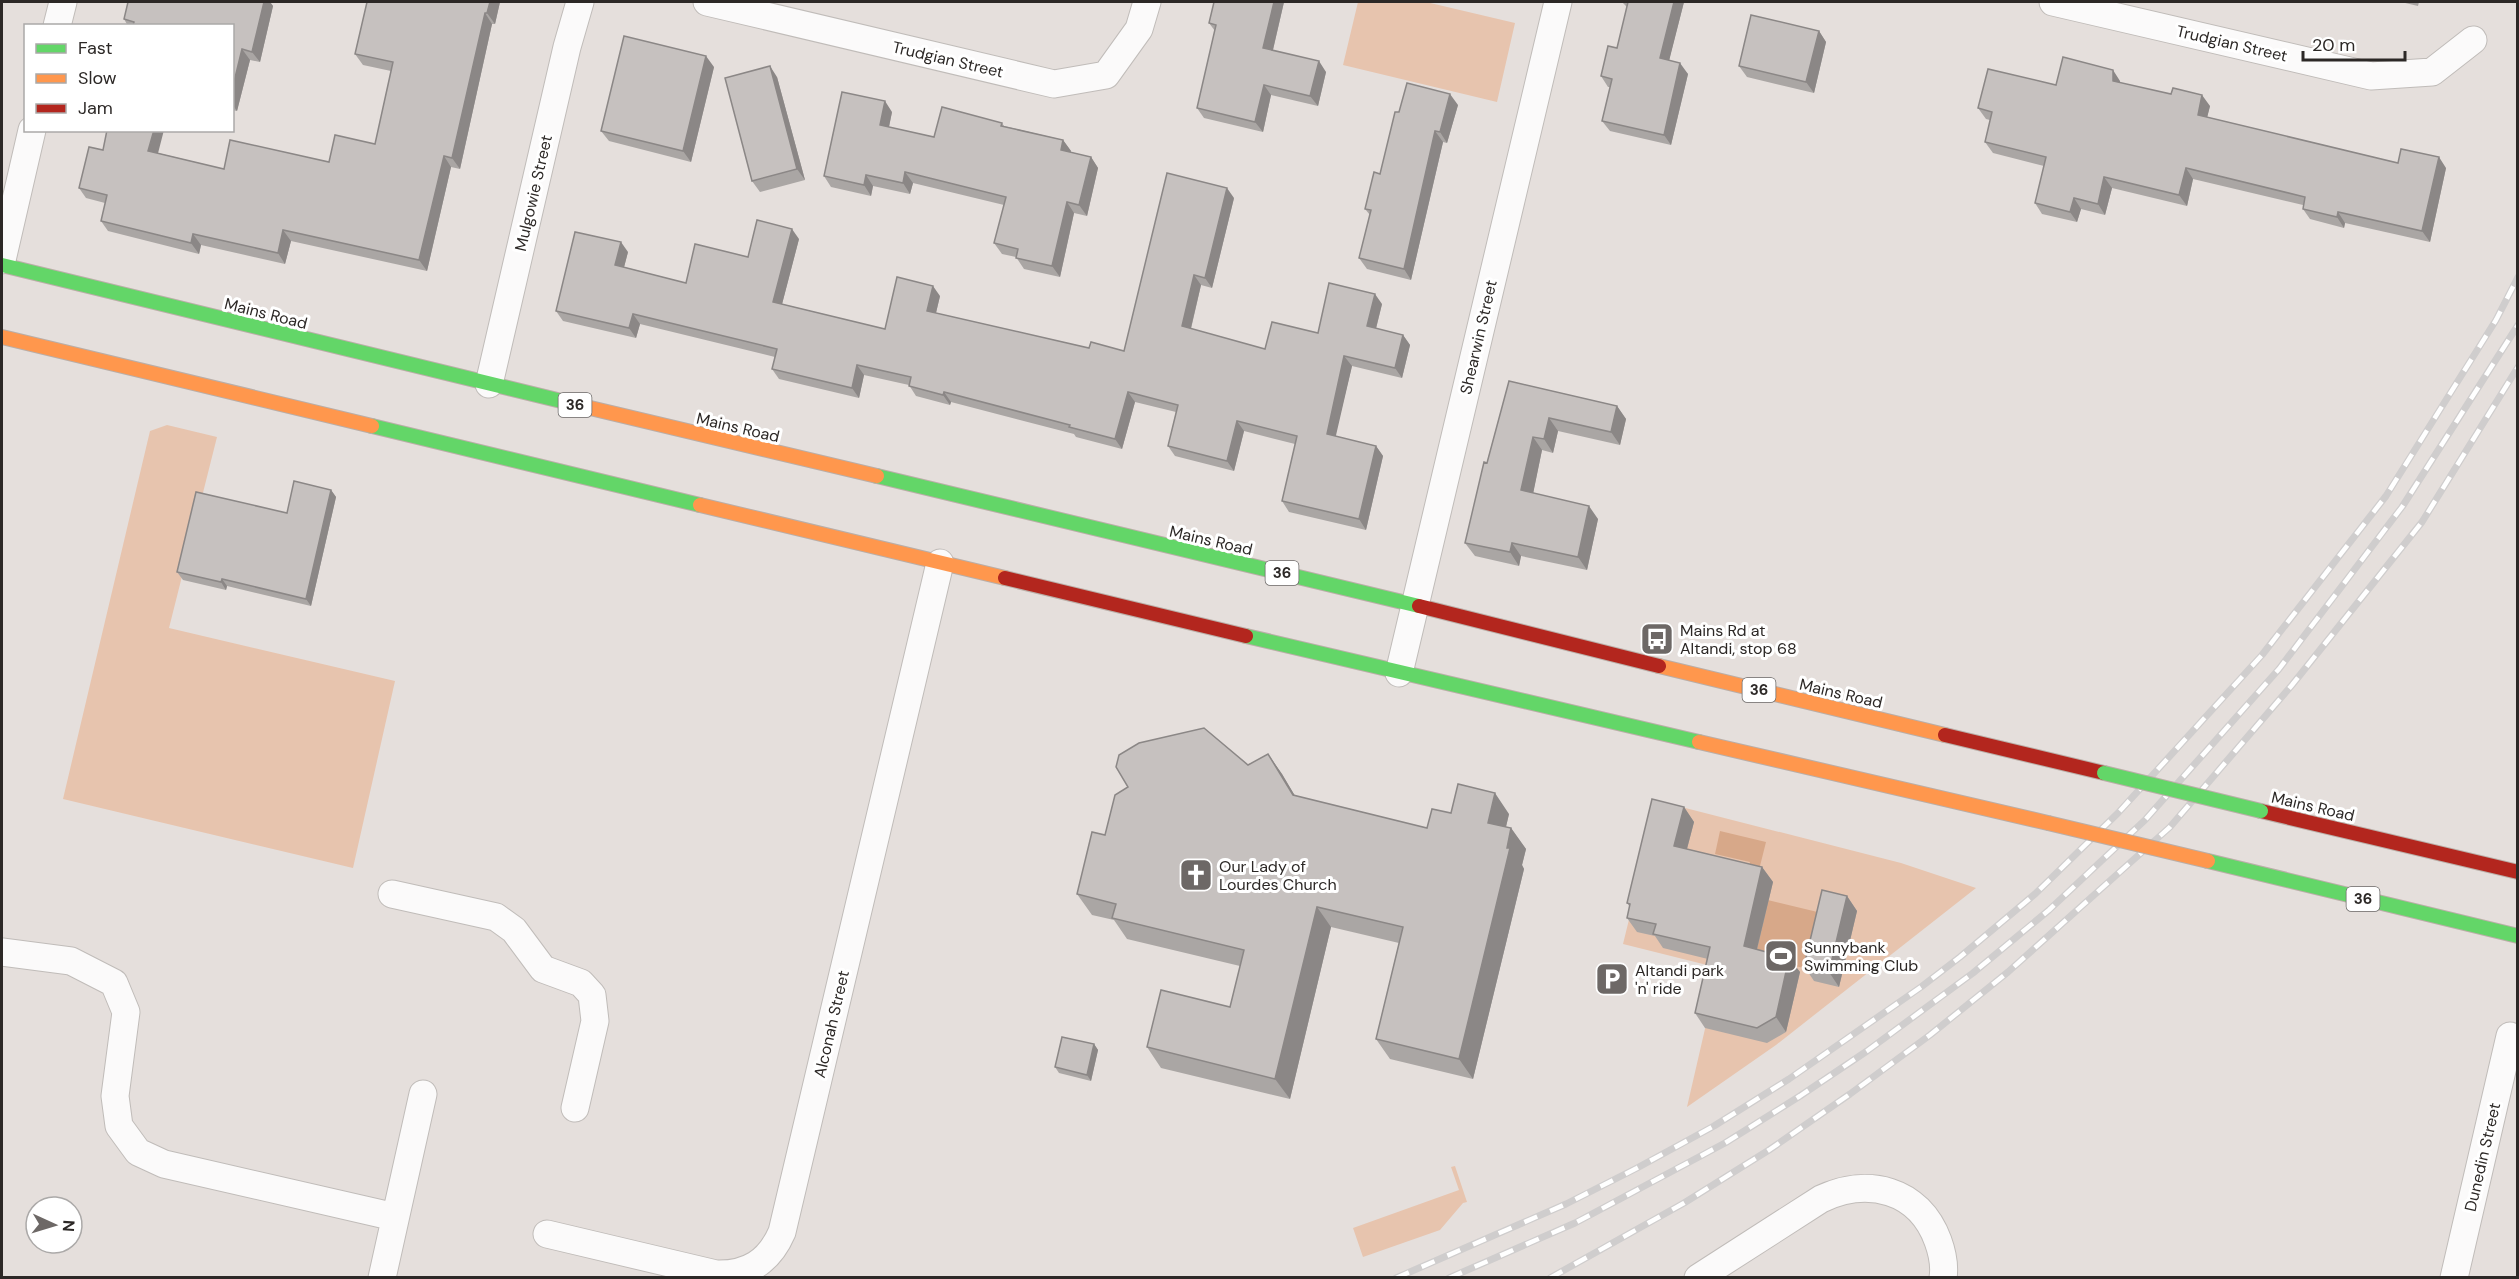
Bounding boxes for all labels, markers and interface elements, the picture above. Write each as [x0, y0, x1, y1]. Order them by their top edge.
street label: Trudgian Street [2174, 20, 2290, 66]
legend [24, 24, 234, 132]
scale bar [2303, 24, 2405, 62]
text: 20 m [2312, 33, 2355, 57]
text: Fast [78, 36, 113, 60]
street label: Trudgian Street [890, 36, 1006, 82]
text: Slow [78, 66, 117, 90]
text: Jam [78, 96, 113, 120]
street label: Mulgowie Street [510, 133, 557, 253]
street label: Shearwin Street [1455, 278, 1502, 396]
street label: Mains Road [222, 293, 310, 334]
road number: 36 [558, 393, 592, 417]
street label: Mains Road [694, 408, 782, 447]
street label: Mains Road [1167, 521, 1255, 560]
road number: 36 [1266, 561, 1298, 585]
place label: Mains Rd at Altandi, stop 68 [1680, 620, 1797, 659]
bus stop icon: Mains Rd at Altandi, stop 68 [1639, 621, 1675, 657]
street label: Mains Road [1797, 674, 1885, 713]
road number: 36 [1742, 678, 1776, 702]
street label: Mains Road [2269, 787, 2357, 826]
place label: Our Lady of Lourdes Church [1219, 856, 1337, 895]
church icon: Our Lady of Lourdes Church [1178, 857, 1214, 893]
road number: 36 [2346, 887, 2380, 911]
place label: Sunnybank Swimming Club [1804, 937, 1918, 976]
sports icon: Sunnybank Swimming Club [1763, 938, 1799, 974]
place label: Altandi park 'n' ride [1635, 960, 1724, 999]
parking icon: Altandi park 'n' ride [1594, 961, 1630, 997]
street label: Alconah Street [809, 968, 854, 1080]
street label: Dunedin Street [2460, 1101, 2505, 1214]
north arrow [24, 1195, 84, 1255]
text: N [58, 1219, 79, 1233]

